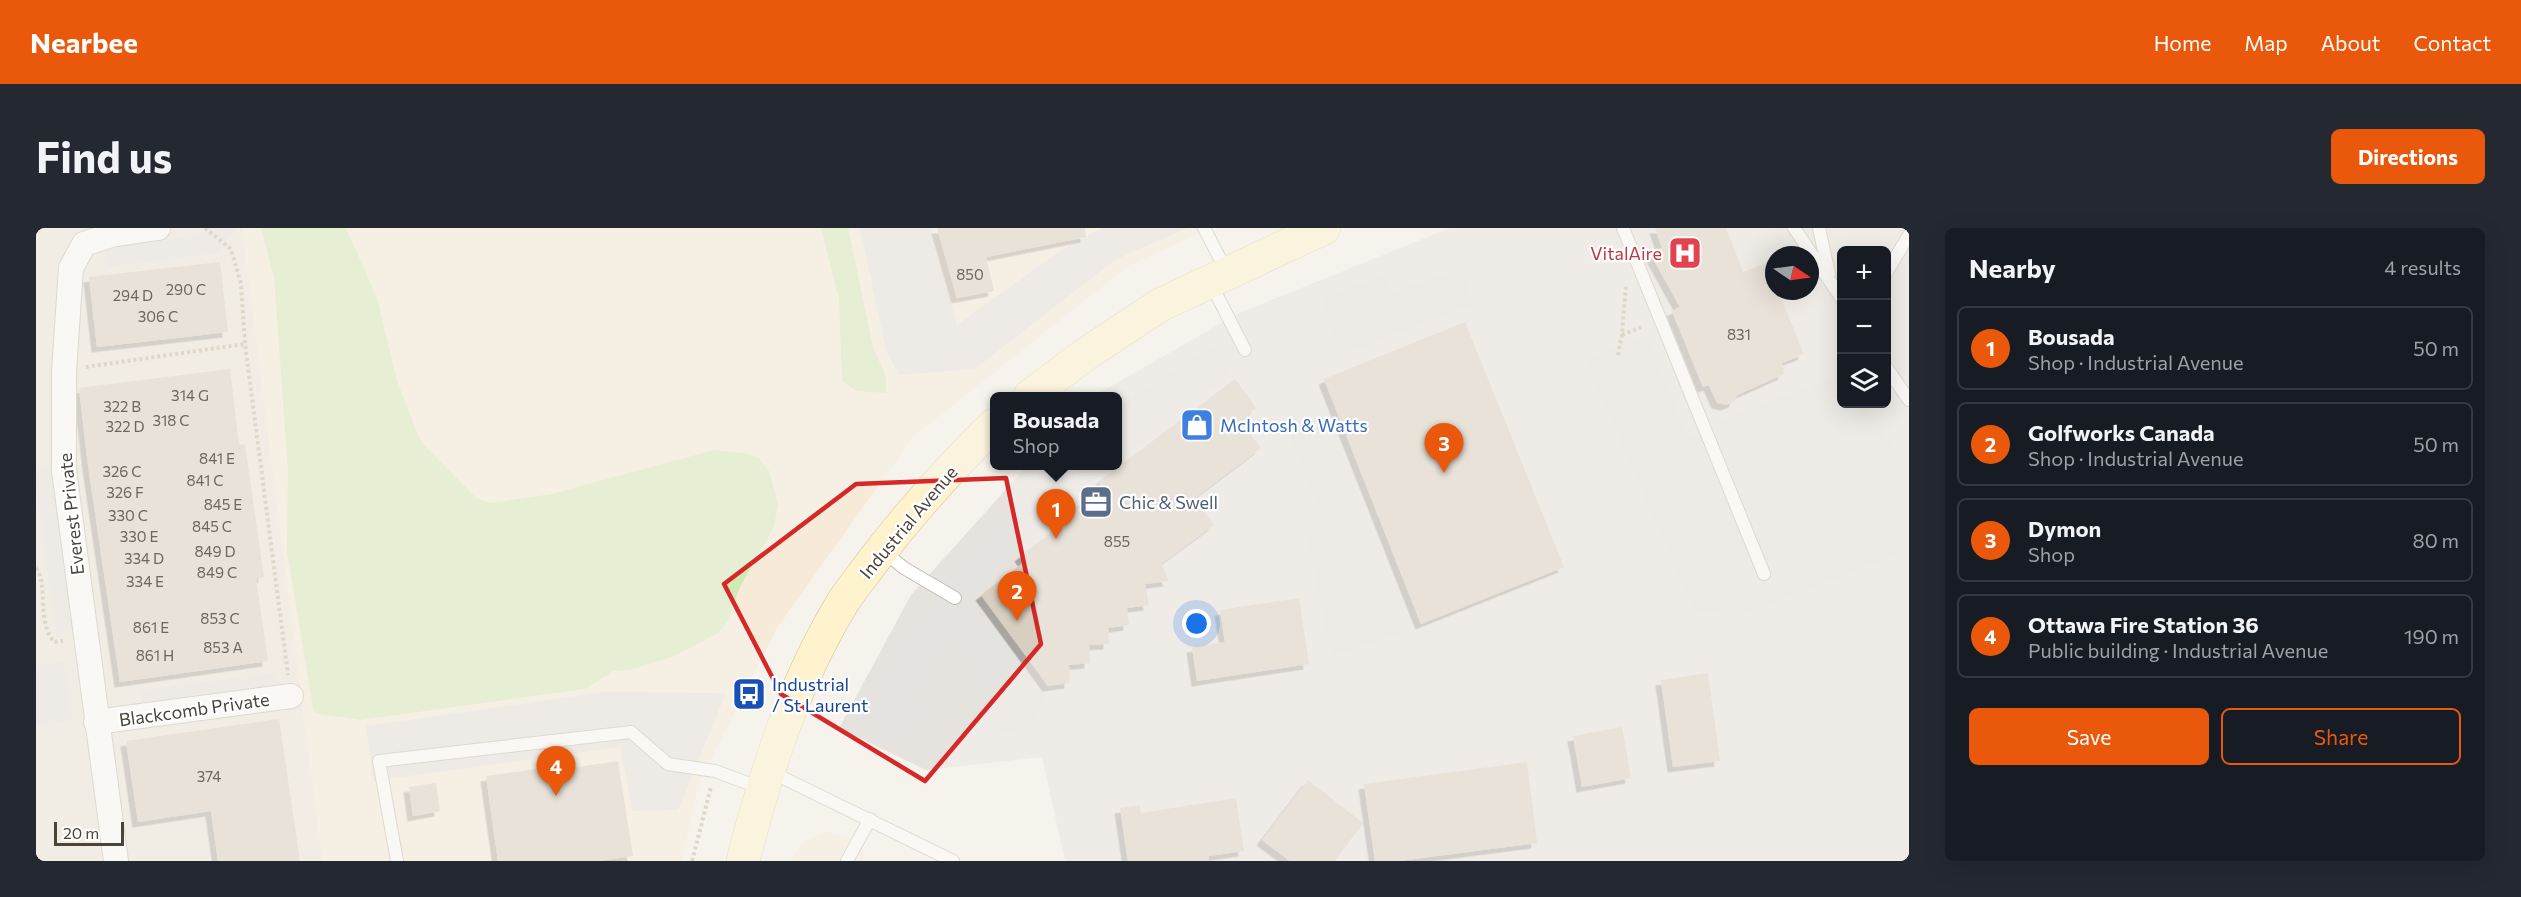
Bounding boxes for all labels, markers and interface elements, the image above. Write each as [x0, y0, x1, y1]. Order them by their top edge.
text: Nearbee [30, 25, 138, 59]
text: Home [2154, 30, 2211, 55]
text: Map [2244, 30, 2288, 55]
text: About [2321, 30, 2380, 55]
text: Contact [2413, 30, 2491, 55]
button: Directions [2331, 129, 2485, 184]
text: Find us [36, 130, 172, 182]
hospital icon: VitalAire [1667, 235, 1703, 271]
place label: VitalAire [1590, 242, 1662, 264]
north arrow [1765, 246, 1819, 300]
map controls [1837, 246, 1891, 408]
button: + [1837, 246, 1891, 300]
text: Nearby [1969, 252, 2056, 283]
text: 4 results [2384, 255, 2461, 279]
house number: 850 [956, 265, 984, 283]
house number: 290 C [166, 280, 206, 298]
house number: 294 D [113, 286, 153, 304]
button: − [1837, 300, 1891, 354]
house number: 306 C [138, 307, 178, 325]
text: Bousada [2028, 323, 2115, 350]
house number: 831 [1727, 325, 1751, 343]
text: 1 [1986, 336, 1995, 360]
text: 50 m [2413, 336, 2459, 360]
text: Shop · Industrial Avenue [2028, 350, 2244, 374]
button: layers [1837, 354, 1891, 408]
house number: 314 G [171, 386, 209, 404]
popup [990, 392, 1122, 470]
house number: 322 B [103, 397, 141, 415]
text: Bousada [1013, 406, 1099, 433]
shop icon: McIntosh & Watts [1179, 407, 1215, 443]
house number: 318 C [152, 411, 190, 429]
place label: McIntosh & Watts [1220, 414, 1368, 436]
house number: 322 D [105, 417, 145, 435]
text: Golfworks Canada [2028, 419, 2215, 446]
pin: 3 [1424, 424, 1464, 473]
text: 2 [1985, 432, 1996, 456]
text: 50 m [2413, 432, 2459, 456]
text: Shop [1013, 433, 1060, 457]
text: Shop · Industrial Avenue [2028, 446, 2244, 470]
house number: 841 E [199, 449, 235, 467]
street label: Everest Private [54, 452, 88, 576]
street label: Industrial Avenue [854, 461, 962, 583]
house number: 326 C [102, 462, 142, 480]
house number: 841 C [186, 471, 224, 489]
house number: 326 F [106, 483, 144, 501]
office icon: Chic & Swell [1078, 484, 1114, 520]
pin: 1 [1036, 490, 1076, 539]
place label: Chic & Swell [1119, 491, 1218, 513]
house number: 845 E [204, 495, 242, 513]
house number: 330 C [108, 506, 148, 524]
text: Dymon [2028, 515, 2101, 542]
house number: 845 C [192, 517, 232, 535]
house number: 330 E [120, 527, 158, 545]
text: 3 [1985, 528, 1996, 552]
text: 80 m [2413, 528, 2459, 552]
house number: 855 [1104, 532, 1130, 550]
house number: 849 D [194, 542, 236, 560]
text: Shop [2028, 542, 2075, 566]
house number: 334 D [124, 549, 164, 567]
house number: 849 C [197, 563, 237, 581]
house number: 334 E [126, 572, 164, 590]
pin: 2 [998, 572, 1036, 621]
house number: 853 C [200, 609, 240, 627]
your location [1182, 609, 1211, 638]
text: Ottawa Fire Station 36 [2028, 611, 2259, 638]
house number: 861 E [133, 618, 169, 636]
text: 4 [1984, 624, 1997, 648]
text: 190 m [2404, 624, 2459, 648]
house number: 853 A [203, 638, 243, 656]
text: Public building · Industrial Avenue [2028, 638, 2328, 662]
house number: 861 H [136, 646, 174, 664]
place label: Industrial / St Laurent [772, 673, 869, 716]
bus stop icon: Industrial / St Laurent [731, 676, 767, 712]
street label: Blackcomb Private [117, 688, 271, 730]
button: Save [1969, 708, 2209, 765]
button: Share [2221, 708, 2461, 765]
pin: 4 [536, 746, 576, 796]
house number: 374 [197, 767, 221, 785]
scale bar [54, 819, 124, 846]
text: 20 m [63, 823, 99, 842]

